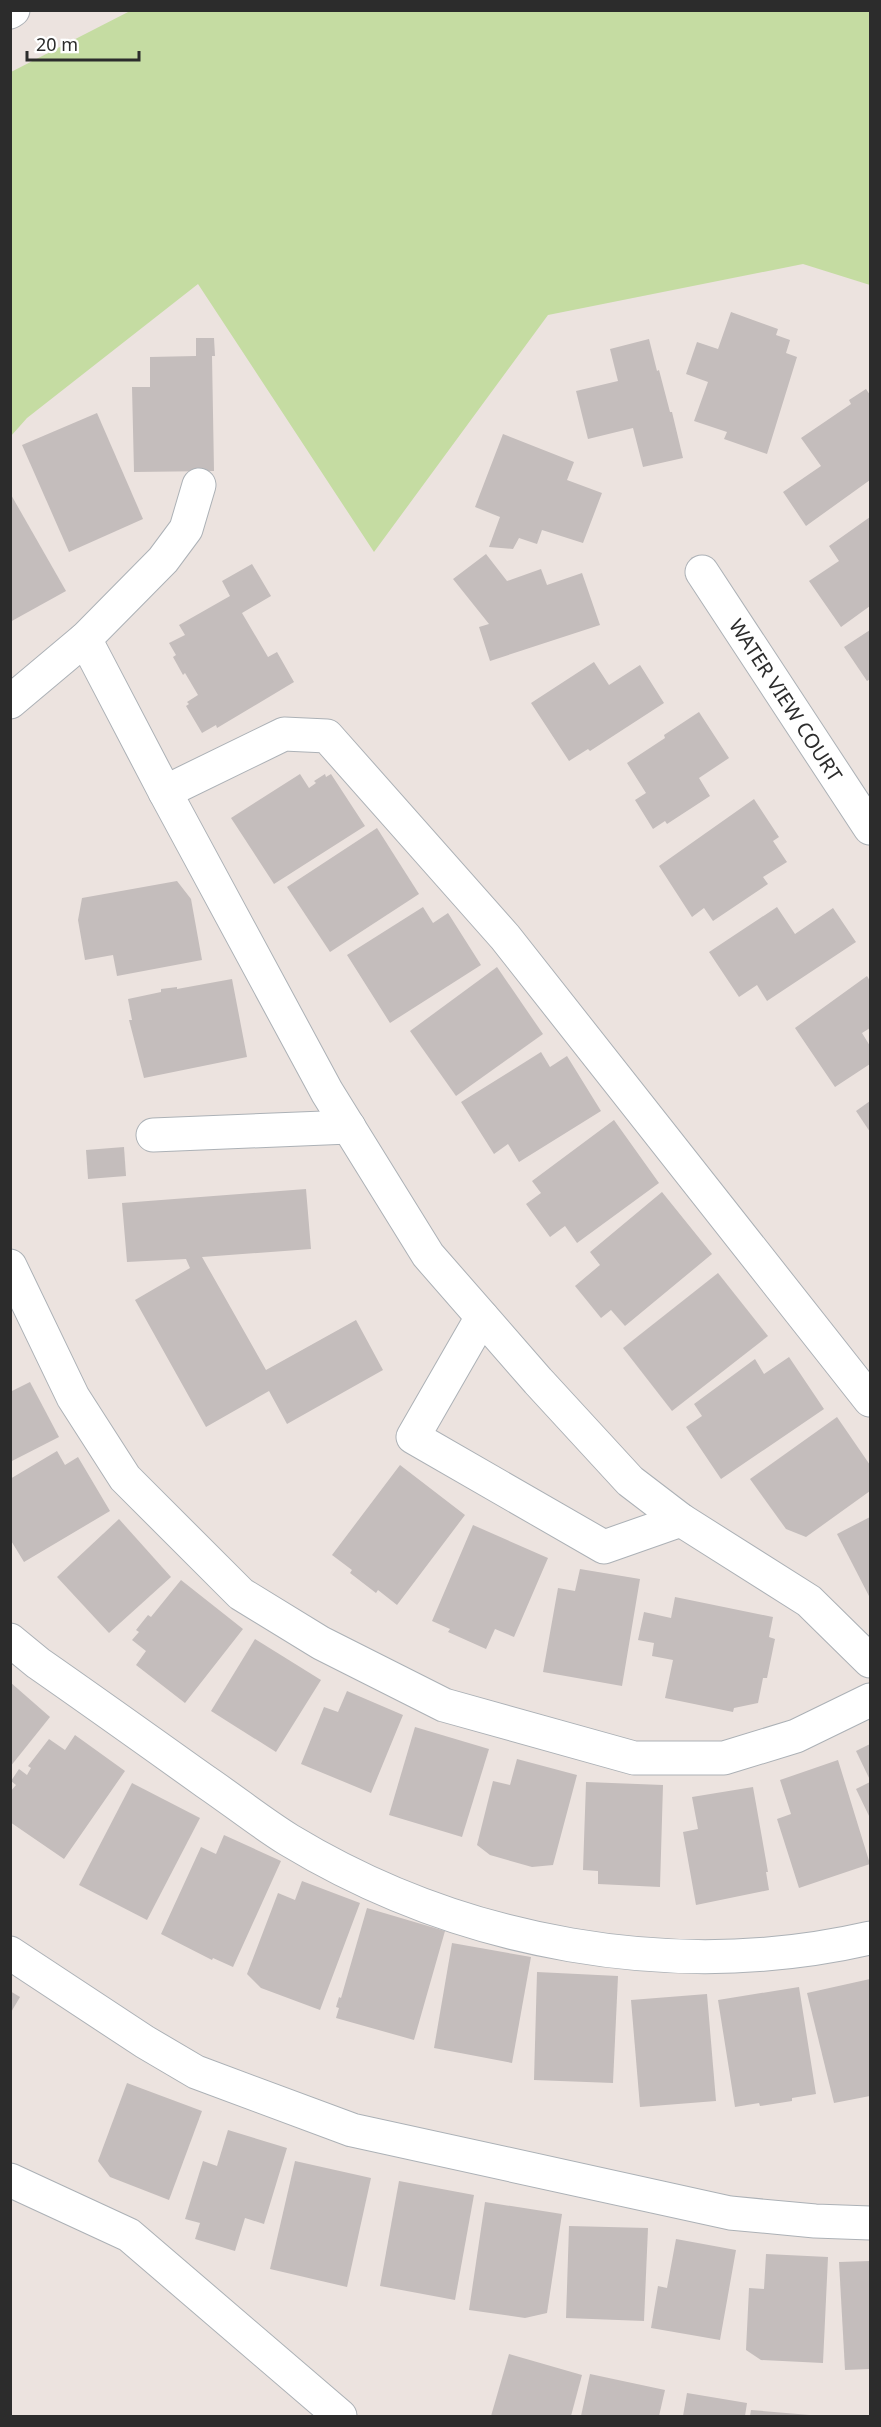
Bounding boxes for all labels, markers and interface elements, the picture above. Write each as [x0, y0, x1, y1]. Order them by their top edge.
scale bar [27, 24, 140, 62]
text: 20 m [36, 32, 78, 56]
street label: WATER VIEW COURT [723, 613, 849, 787]

